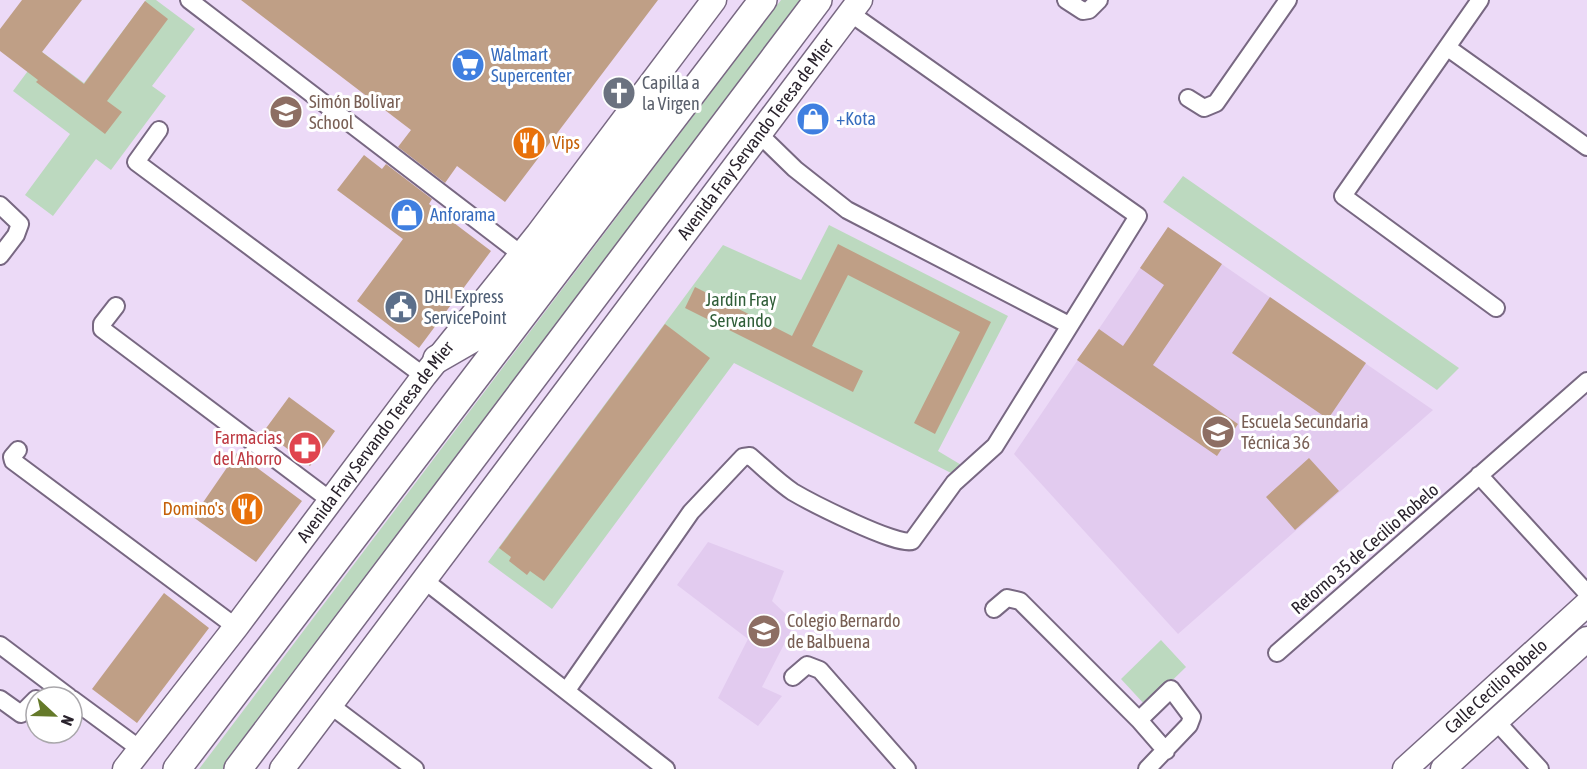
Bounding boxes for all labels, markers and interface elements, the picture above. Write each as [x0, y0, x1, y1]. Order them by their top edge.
street label: Avenida Fray Servando Teresa de Mier [673, 34, 838, 243]
place label: Walmart Supercenter [491, 44, 572, 86]
supermarket icon: Walmart Supercenter [450, 47, 486, 83]
place label: Capilla a la Virgen [642, 72, 700, 114]
church icon: Capilla a la Virgen [601, 75, 637, 111]
place label: Simón Bolívar School [309, 91, 401, 133]
school or university icon: Simón Bolívar School [268, 94, 304, 130]
shop icon: +Kota [795, 101, 831, 137]
place label: +Kota [836, 108, 876, 129]
restaurant icon: Vips [511, 125, 547, 161]
place label: Vips [552, 132, 580, 153]
shop icon: Anforama [389, 197, 425, 233]
place label: Anforama [430, 204, 496, 225]
place label: DHL Express ServicePoint [424, 286, 507, 328]
public building icon: DHL Express ServicePoint [383, 289, 419, 325]
park label: Jardín Fray Servando [706, 289, 776, 331]
street label: Avenida Fray Servando Teresa de Mier [292, 336, 458, 546]
place label: Escuela Secundaria Técnica 36 [1241, 411, 1369, 453]
school or university icon: Escuela Secundaria Técnica 36 [1200, 414, 1236, 450]
place label: Farmacias del Ahorro [213, 427, 282, 469]
pharmacy icon: Farmacias del Ahorro [287, 430, 323, 466]
street label: Retorno 35 de Cecilio Robelo [1287, 479, 1443, 618]
restaurant icon: Domino's [229, 491, 265, 527]
place label: Domino's [163, 498, 224, 519]
place label: Colegio Bernardo de Balbuena [787, 610, 901, 652]
school or university icon: Colegio Bernardo de Balbuena [746, 613, 782, 649]
street label: Calle Cecilio Robelo [1440, 634, 1551, 738]
north arrow [24, 685, 84, 745]
text: N [58, 713, 78, 728]

